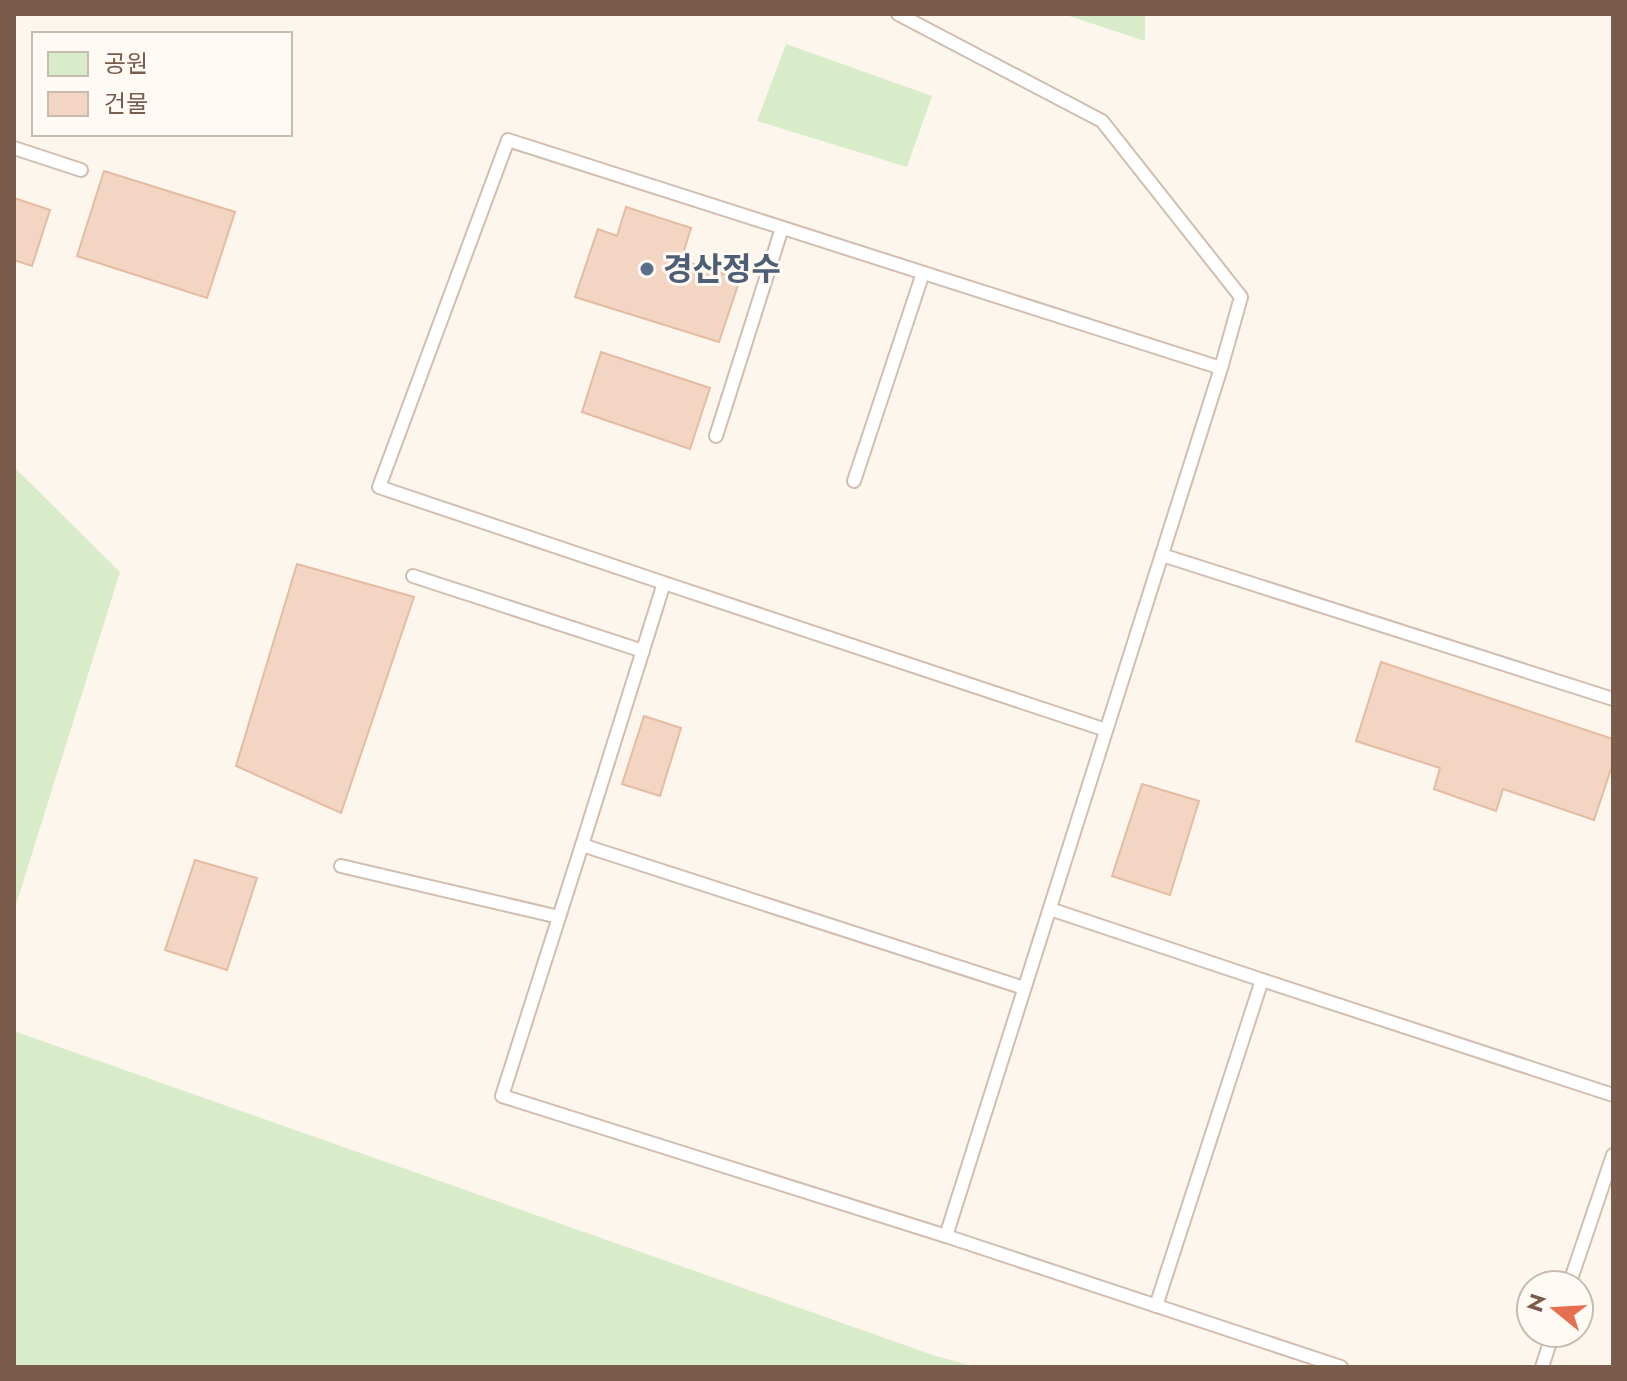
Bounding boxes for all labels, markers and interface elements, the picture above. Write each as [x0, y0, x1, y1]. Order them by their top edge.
legend [32, 32, 292, 136]
text: 공원 [104, 46, 148, 81]
text: 건물 [104, 86, 148, 121]
place label: 경산정수 [663, 246, 781, 292]
marker: 경산정수 [638, 260, 656, 278]
north arrow [1515, 1269, 1595, 1349]
text: N [1518, 1290, 1554, 1316]

